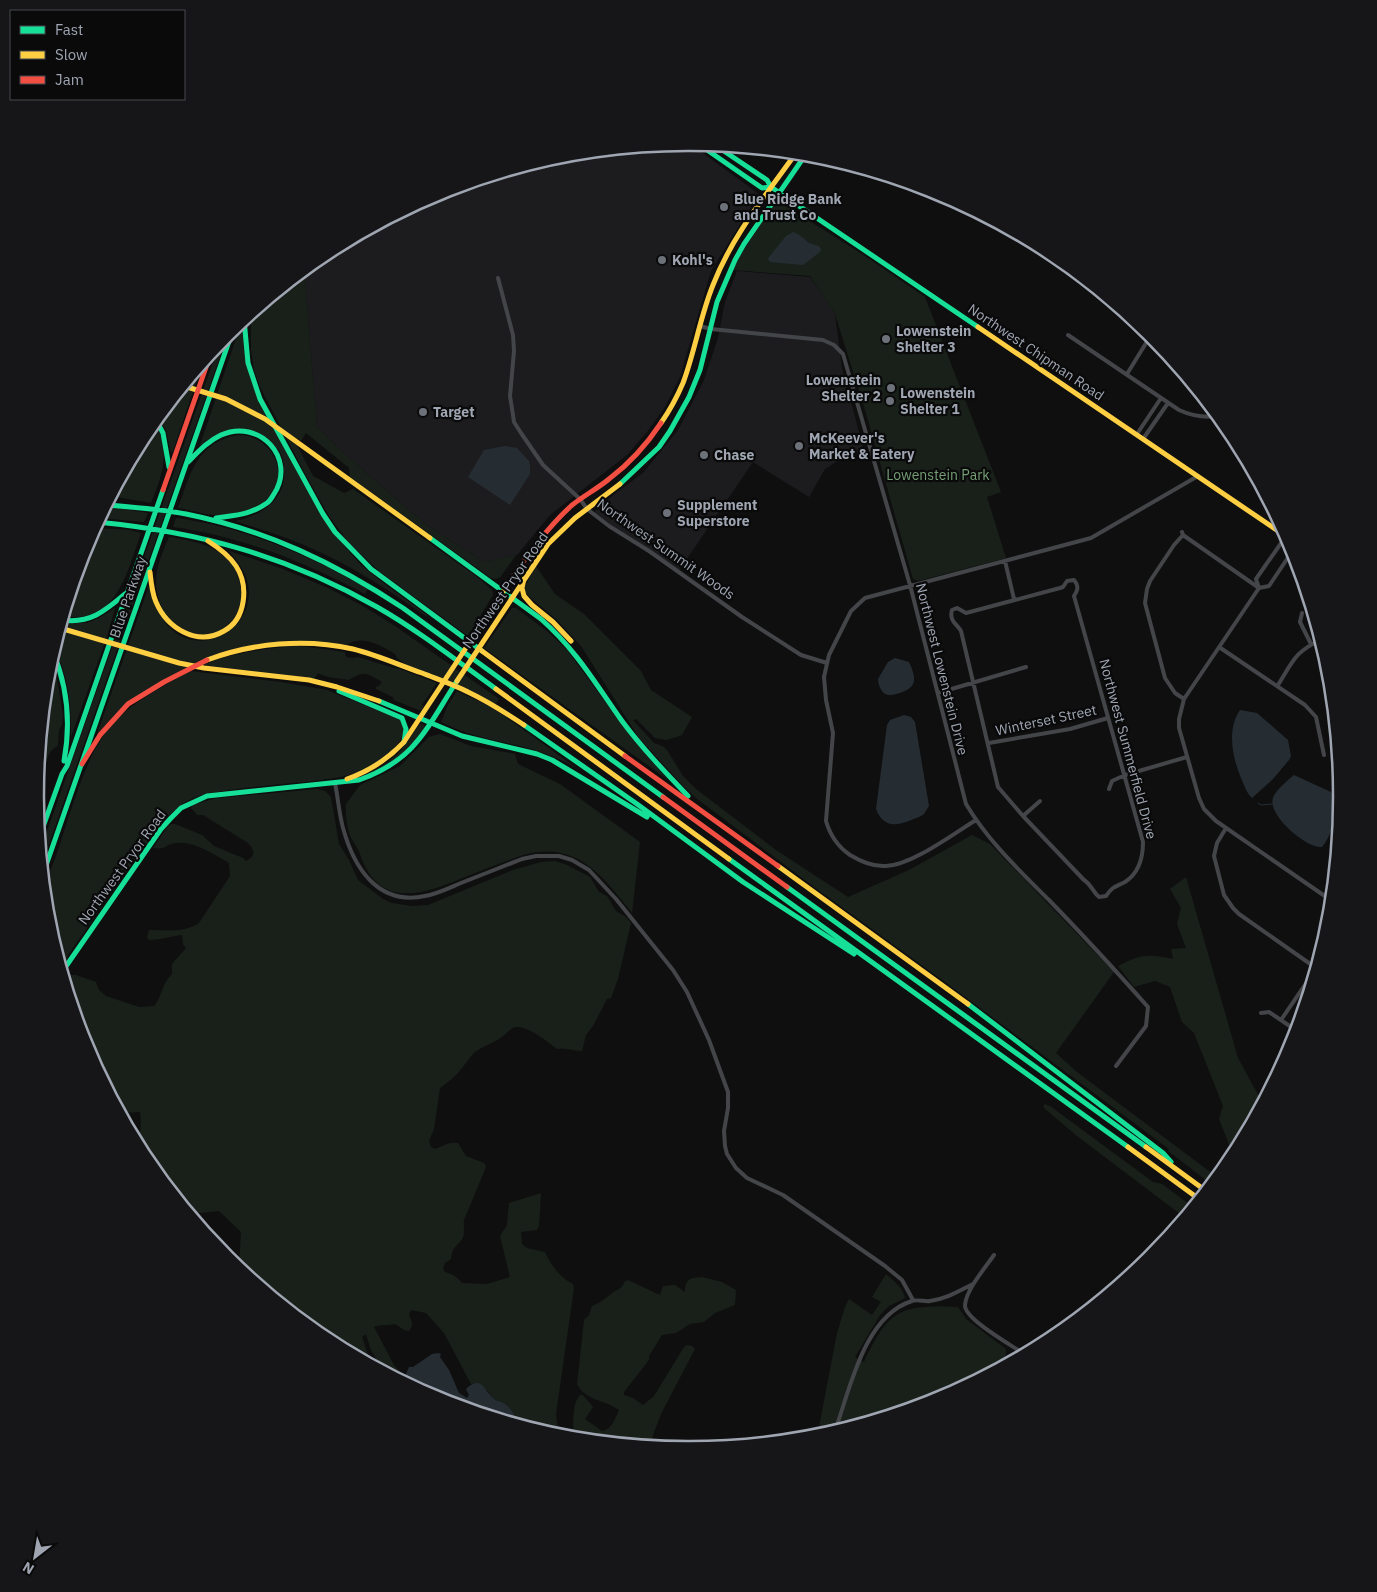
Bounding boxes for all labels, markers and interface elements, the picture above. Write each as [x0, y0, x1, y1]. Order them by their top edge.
legend [10, 10, 185, 100]
text: Fast [55, 20, 83, 39]
text: Slow [55, 45, 88, 64]
text: Jam [55, 70, 84, 89]
place label: Blue Ridge Bank and Trust Co [734, 190, 843, 224]
marker: Blue Ridge Bank and Trust Co [718, 201, 730, 213]
place label: Kohl's [672, 251, 713, 269]
marker: Kohl's [656, 254, 668, 266]
street label: Northwest Chipman Road [964, 300, 1108, 404]
place label: Lowenstein Shelter 3 [896, 322, 971, 356]
marker: Lowenstein Shelter 3 [880, 333, 892, 345]
place label: Lowenstein Shelter 2 [806, 371, 881, 405]
marker: Lowenstein Shelter 2 [885, 382, 897, 394]
place label: Lowenstein Shelter 1 [900, 384, 975, 418]
marker: Lowenstein Shelter 1 [884, 395, 896, 407]
place label: Target [433, 403, 475, 421]
marker: Target [417, 406, 429, 418]
place label: McKeever's Market & Eatery [809, 429, 915, 463]
marker: McKeever's Market & Eatery [793, 440, 805, 452]
place label: Chase [714, 446, 754, 464]
marker: Chase [698, 449, 710, 461]
park label: Lowenstein Park [886, 466, 990, 484]
street label: Northwest Summit Woods [594, 495, 739, 604]
place label: Supplement Superstore [677, 496, 757, 530]
marker: Supplement Superstore [661, 507, 673, 519]
street label: Northwest Pryor Road [458, 528, 552, 652]
street label: Blue Parkway [106, 554, 150, 640]
street label: Northwest Lowenstein Drive [912, 581, 972, 757]
street label: Northwest Summerfield Drive [1095, 657, 1161, 841]
street label: Winterset Street [994, 700, 1098, 739]
street label: Northwest Pryor Road [74, 806, 170, 928]
north arrow [10, 1532, 60, 1582]
text: N [19, 1558, 37, 1578]

